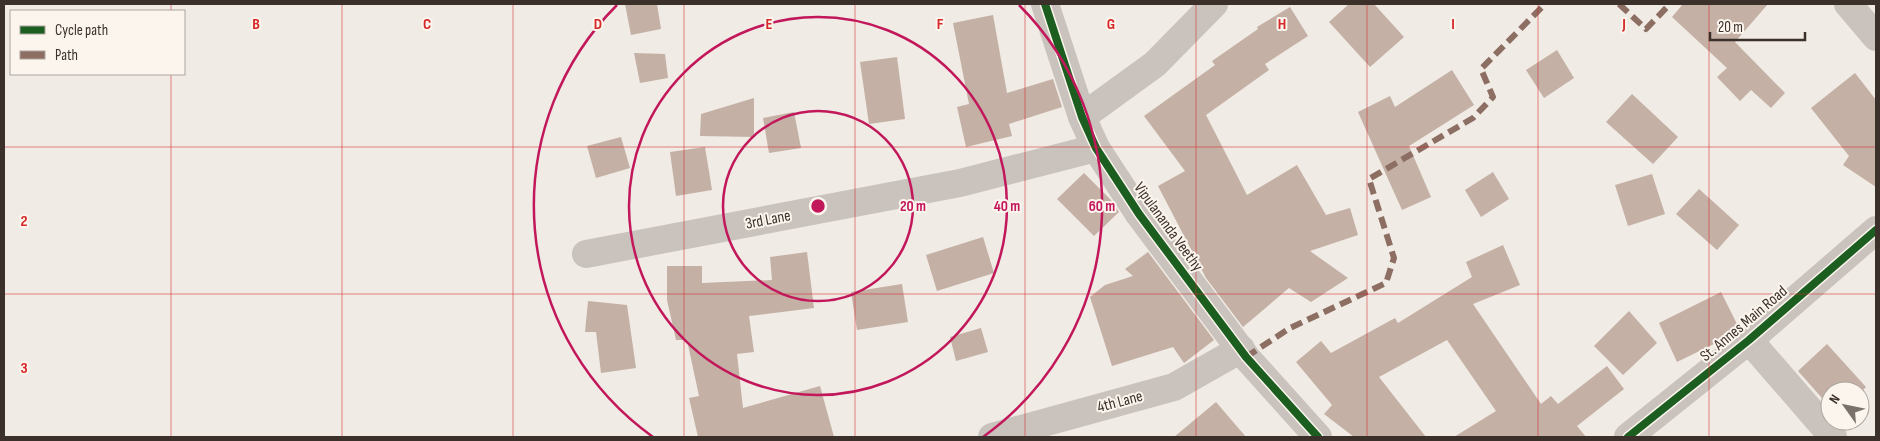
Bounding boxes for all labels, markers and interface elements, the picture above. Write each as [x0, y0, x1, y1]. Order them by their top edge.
legend [10, 10, 185, 75]
scale bar [1710, 10, 1805, 42]
text: B [252, 15, 260, 34]
text: C [423, 15, 431, 34]
text: D [594, 15, 602, 34]
text: E [766, 15, 773, 34]
text: F [937, 15, 944, 34]
text: G [1107, 15, 1115, 34]
text: H [1278, 15, 1286, 34]
text: I [1451, 15, 1455, 34]
text: J [1621, 15, 1626, 34]
text: 20 m [1718, 18, 1743, 37]
text: Cycle path [55, 21, 108, 40]
text: Path [55, 46, 78, 65]
street label: Vipulananda Veethy [1129, 179, 1207, 275]
centre of rings [809, 197, 827, 215]
text: 20 m [900, 197, 926, 216]
text: 40 m [994, 197, 1020, 216]
text: 60 m [1089, 197, 1115, 216]
street label: 3rd Lane [744, 206, 792, 234]
text: 2 [20, 212, 28, 231]
street label: St. Annes Main Road [1697, 282, 1791, 366]
text: 3 [20, 359, 28, 378]
north arrow [1820, 381, 1870, 431]
street label: 4th Lane [1095, 387, 1145, 417]
text: N [1825, 391, 1844, 407]

